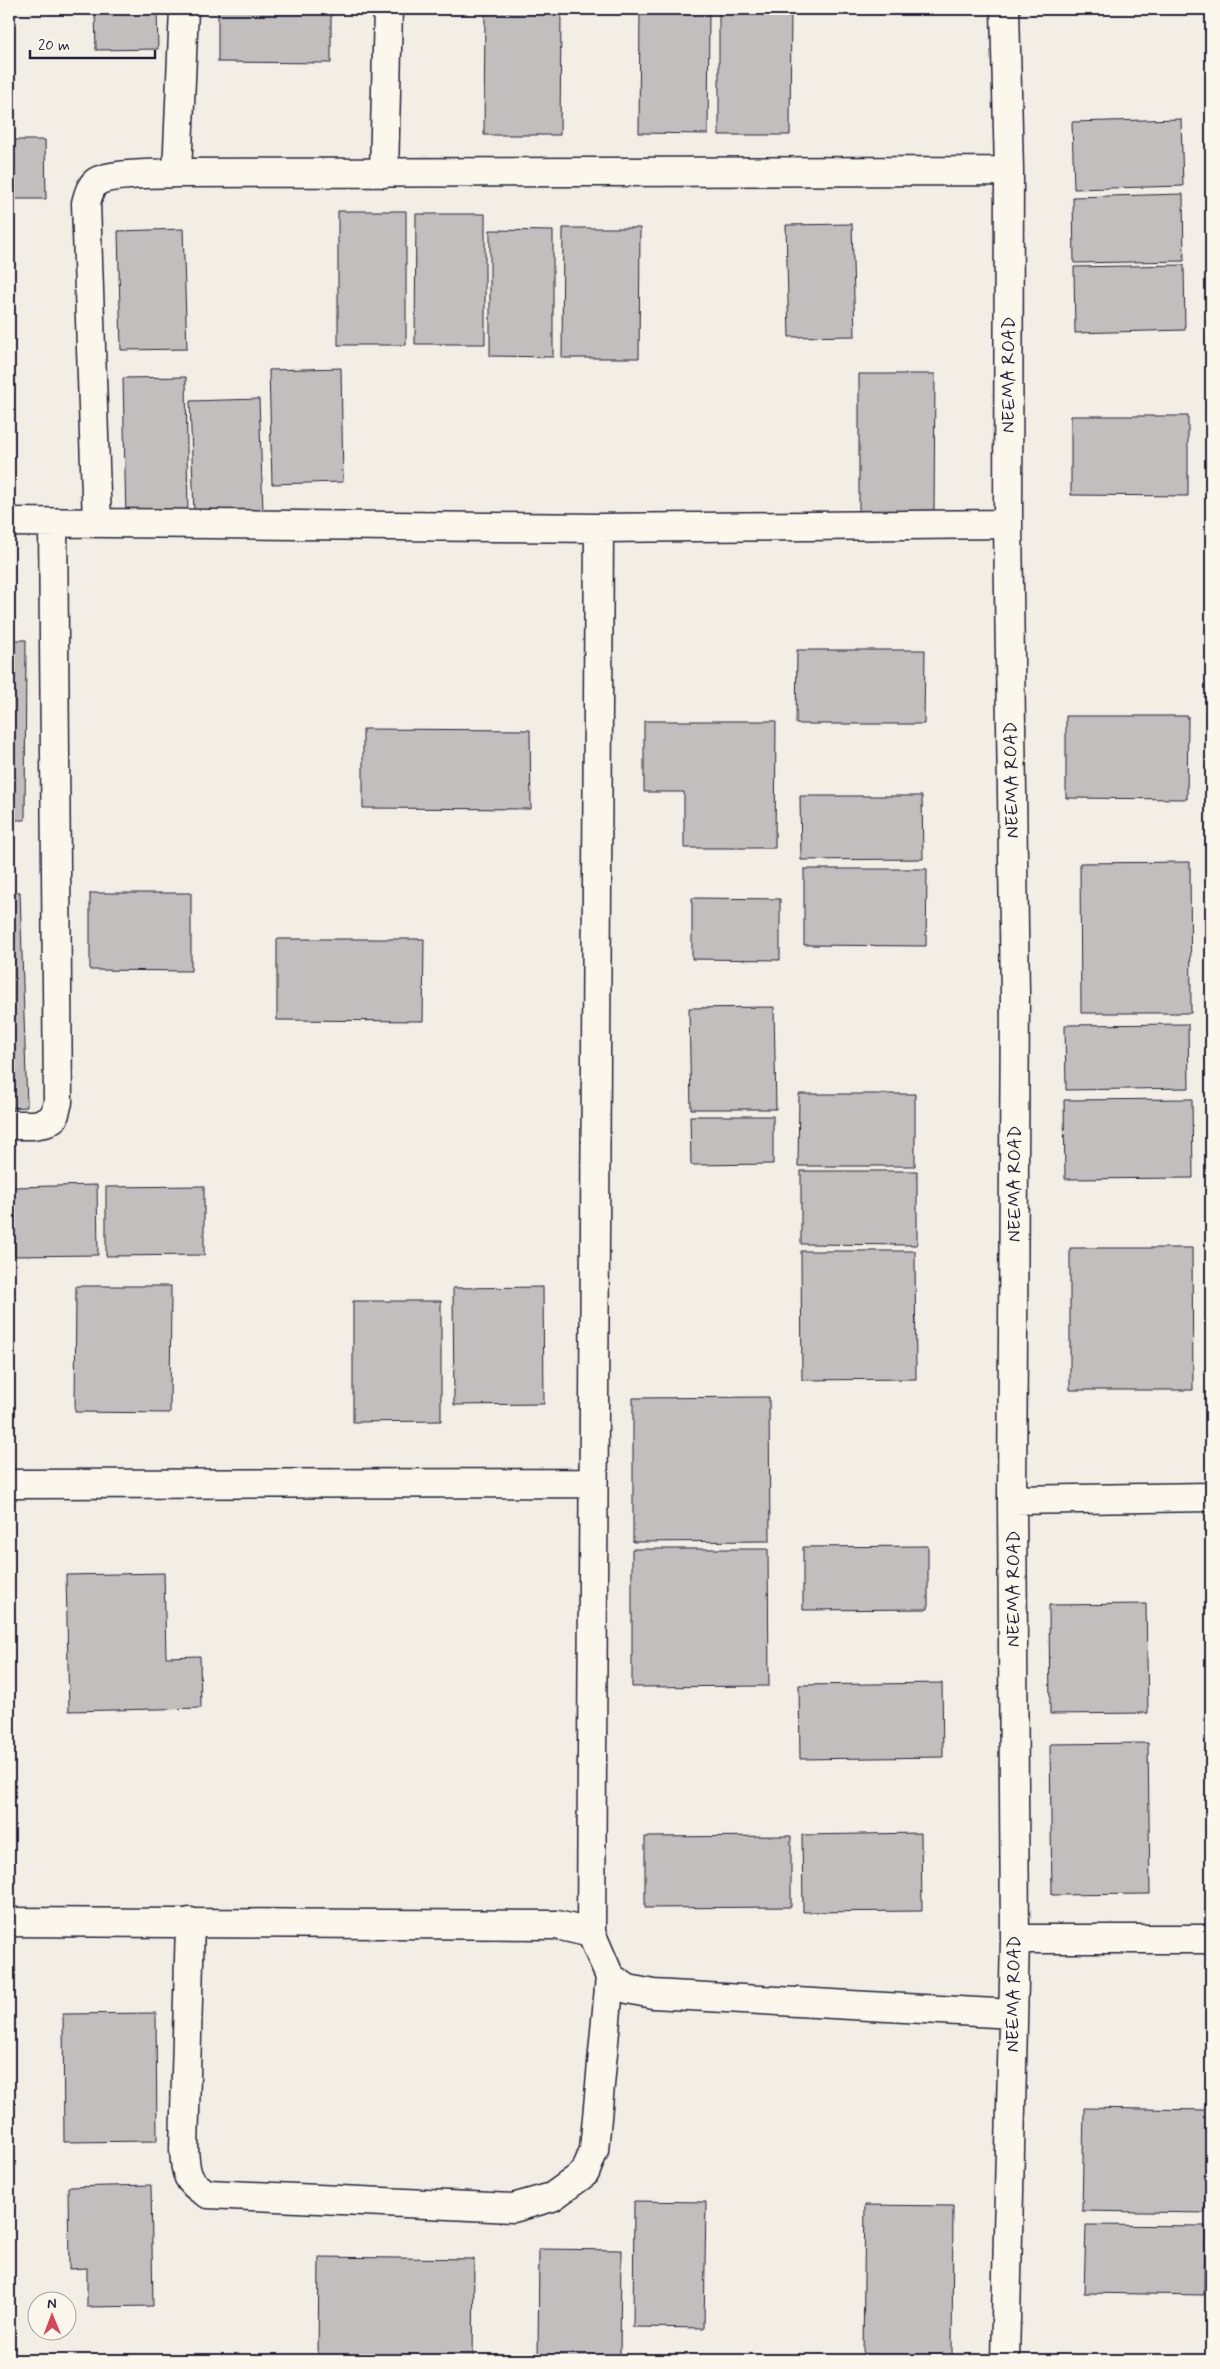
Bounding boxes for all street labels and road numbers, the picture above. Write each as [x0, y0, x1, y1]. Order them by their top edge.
street label: NEEMA ROAD [997, 317, 1021, 433]
street label: NEEMA ROAD [999, 721, 1025, 838]
street label: NEEMA ROAD [1003, 1126, 1027, 1242]
street label: NEEMA ROAD [1002, 1531, 1026, 1647]
street label: NEEMA ROAD [1001, 1936, 1027, 2053]

